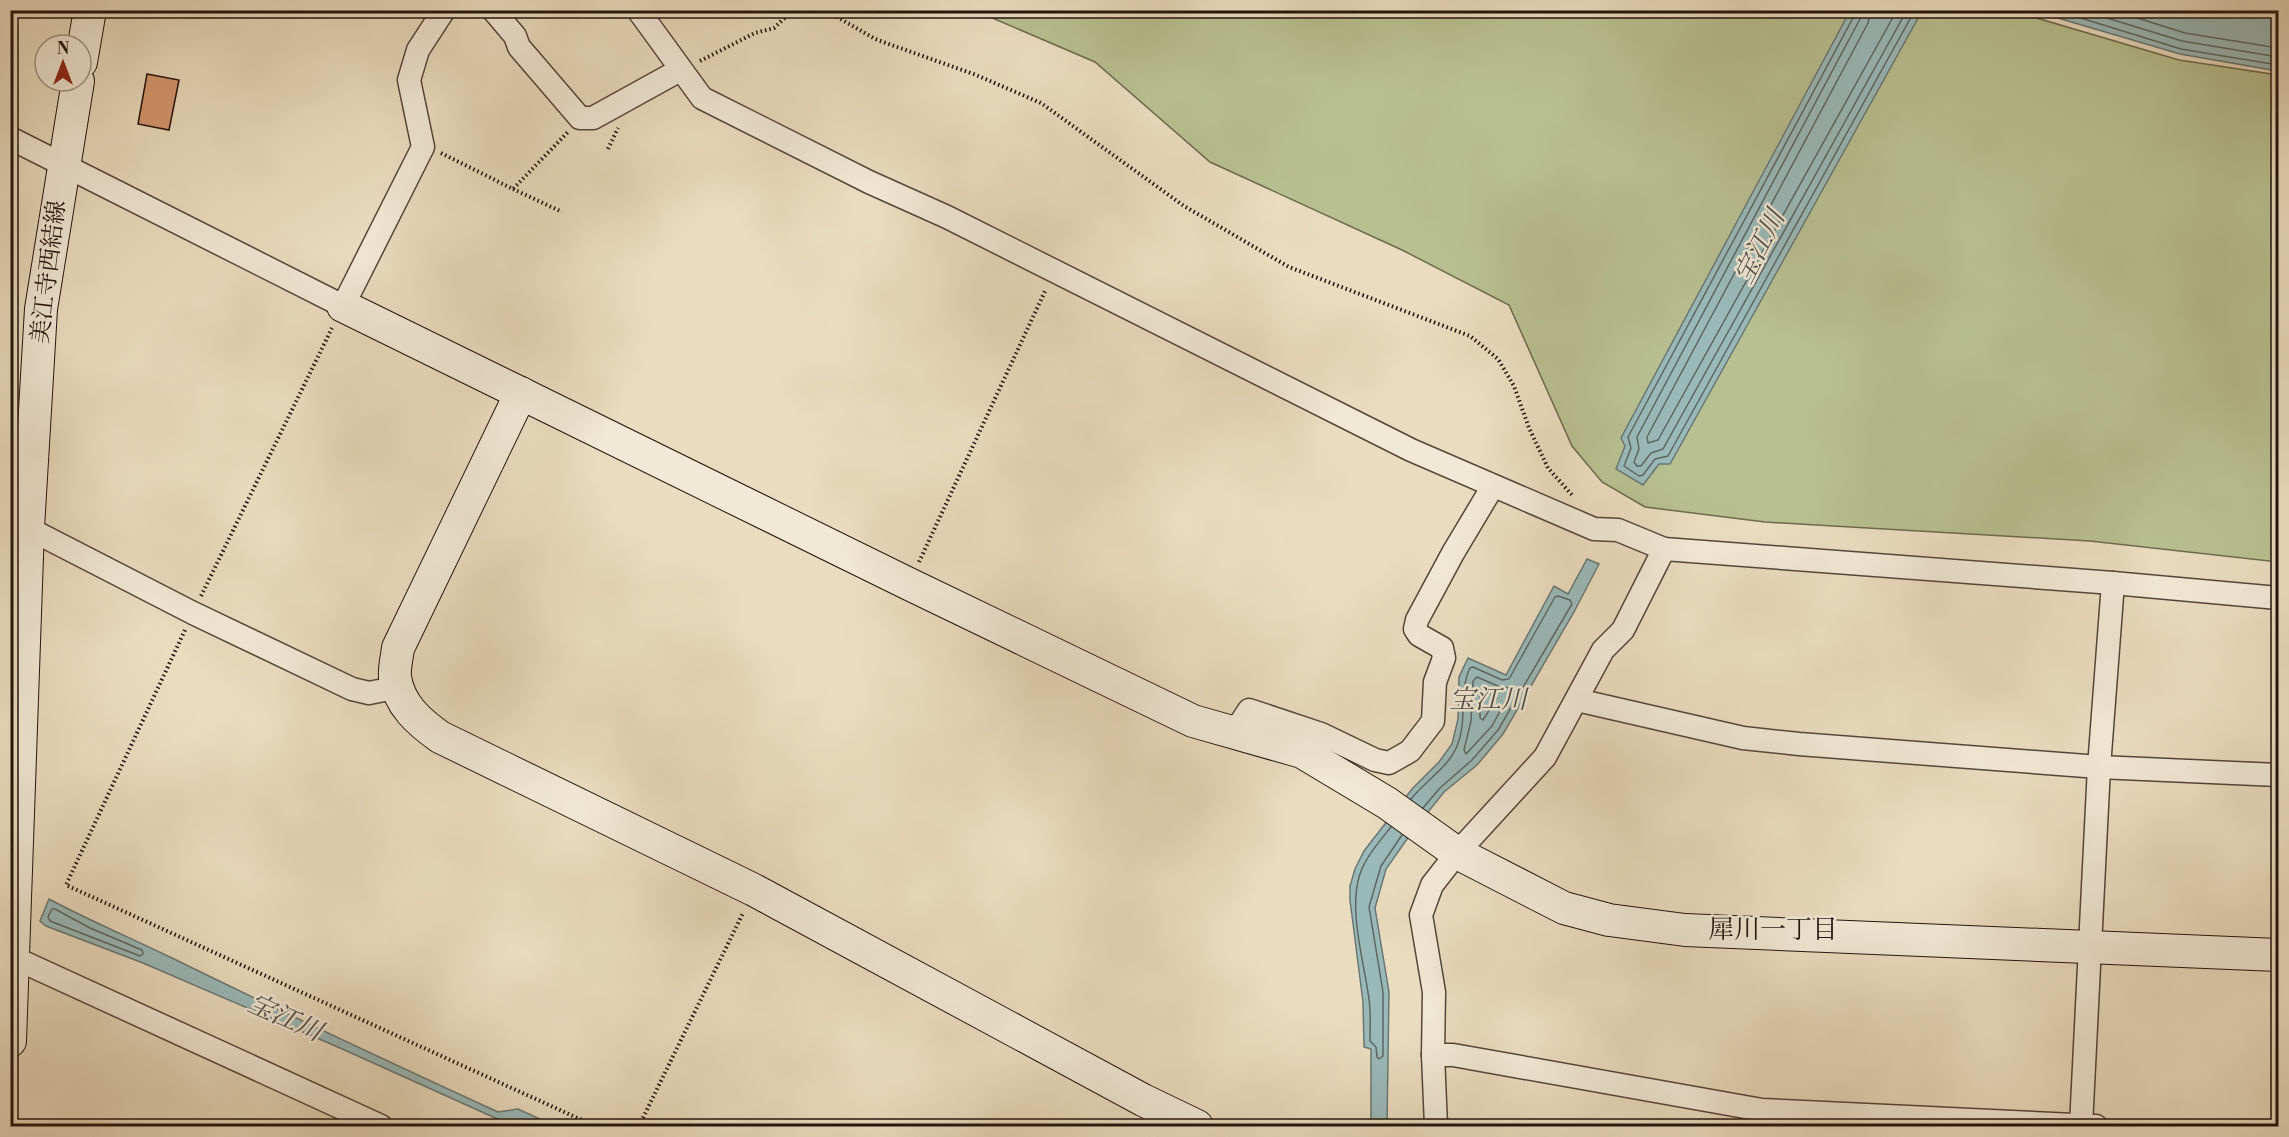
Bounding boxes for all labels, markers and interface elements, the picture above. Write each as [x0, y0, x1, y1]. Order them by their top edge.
north arrow [33, 33, 93, 93]
text: N [57, 39, 70, 59]
street label: 美江寺西結線 [25, 199, 73, 345]
water label: 宝江川 [1728, 202, 1793, 289]
water label: 宝江川 [1449, 684, 1530, 716]
district label: 犀川一丁目 [1708, 914, 1838, 946]
water label: 宝江川 [243, 988, 330, 1050]

